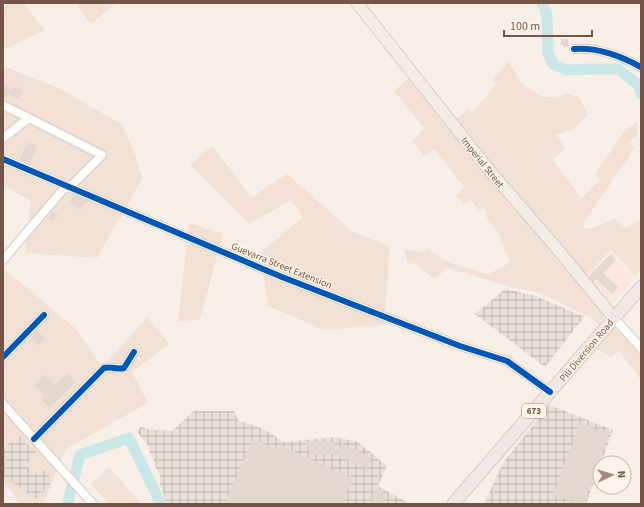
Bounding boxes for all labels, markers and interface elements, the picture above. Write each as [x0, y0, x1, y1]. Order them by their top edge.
scale bar [504, 12, 592, 38]
text: 100 m [510, 18, 540, 35]
street label: Imperial Street [457, 134, 508, 192]
street label: Guevarra Street Extension [229, 239, 334, 293]
street label: Pili Diversion Road [556, 316, 617, 385]
road number: 673 [522, 404, 546, 418]
north arrow [592, 455, 632, 495]
text: N [614, 470, 629, 479]

